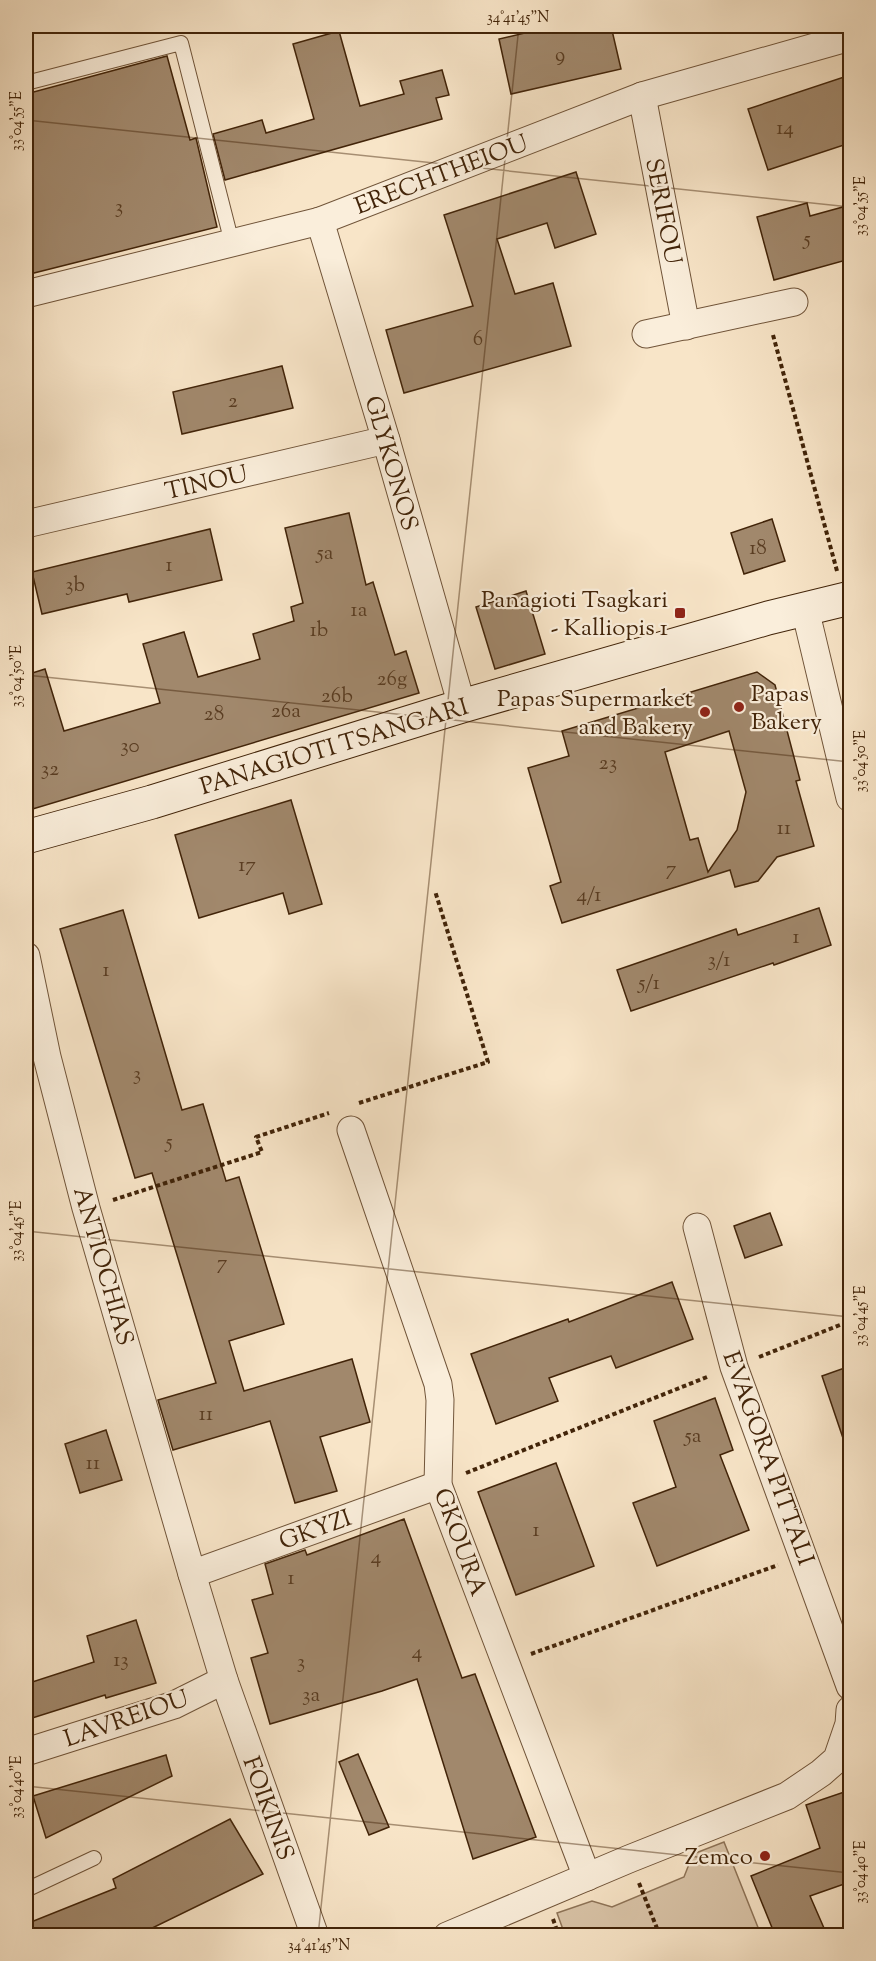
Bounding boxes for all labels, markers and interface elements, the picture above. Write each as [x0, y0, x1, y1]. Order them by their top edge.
text: 34°41'45"N [487, 8, 549, 29]
house number: 9 [555, 41, 565, 71]
text: 33°04'55"E [7, 91, 28, 151]
house number: 14 [776, 114, 794, 144]
street label: ERECHTHEIOU [350, 127, 534, 225]
street label: SERIFOU [635, 156, 689, 268]
text: 33°04'55"E [851, 176, 872, 236]
house number: 3 [115, 193, 123, 223]
house number: 5 [802, 225, 811, 255]
house number: 6 [473, 325, 483, 355]
house number: 2 [228, 387, 238, 417]
street label: GLYKONOS [355, 392, 426, 535]
street label: TINOU [162, 458, 252, 510]
house number: 18 [749, 534, 767, 564]
house number: 5a [316, 539, 334, 569]
house number: 1 [165, 551, 173, 581]
house number: 3b [65, 571, 85, 601]
place label: Panagioti Tsagkari - Kalliopis 1 [481, 584, 668, 646]
house number: 1a [351, 596, 368, 626]
marker: Panagioti Tsagkari - Kalliopis 1 [673, 606, 687, 620]
house number: 1b [310, 616, 328, 646]
text: 33°04'50"E [7, 645, 28, 707]
house number: 26g [377, 665, 407, 695]
place label: Papas Bakery [751, 678, 822, 740]
house number: 26b [321, 682, 353, 712]
place label: Papas Supermarket and Bakery [497, 683, 693, 745]
street label: PANAGIOTI TSANGARI [196, 691, 473, 805]
house number: 26a [271, 697, 301, 727]
house number: 28 [204, 700, 224, 730]
marker: Papas Bakery [732, 700, 746, 714]
marker: Papas Supermarket and Bakery [698, 705, 712, 719]
text: 33°04'50"E [851, 730, 872, 792]
house number: 30 [120, 732, 140, 762]
house number: 23 [599, 749, 617, 779]
house number: 32 [41, 755, 59, 785]
house number: 11 [777, 814, 791, 844]
house number: 17 [238, 851, 256, 881]
house number: 7 [666, 855, 677, 885]
house number: 4/1 [576, 881, 602, 911]
house number: 1 [792, 923, 800, 953]
house number: 3/1 [708, 946, 730, 976]
house number: 1 [102, 956, 110, 986]
house number: 5/1 [637, 969, 660, 999]
house number: 3 [133, 1060, 141, 1090]
house number: 5 [164, 1128, 173, 1158]
street label: ANTIOCHIAS [63, 1183, 141, 1350]
text: 33°04'45"E [7, 1201, 28, 1261]
house number: 7 [217, 1249, 228, 1279]
text: 33°04'45"E [851, 1286, 872, 1346]
street label: EVAGORA PITTALI [713, 1347, 822, 1571]
house number: 11 [199, 1400, 213, 1430]
house number: 5a [684, 1422, 702, 1452]
house number: 11 [86, 1449, 100, 1479]
street label: GKOURA [424, 1484, 495, 1602]
street label: GKYZI [275, 1502, 357, 1560]
house number: 1 [532, 1516, 540, 1546]
house number: 4 [371, 1543, 381, 1573]
house number: 1 [287, 1564, 295, 1594]
house number: 4 [412, 1638, 422, 1668]
house number: 13 [113, 1646, 129, 1676]
house number: 3 [297, 1648, 305, 1678]
house number: 3a [302, 1681, 320, 1711]
street label: LAVREIOU [60, 1683, 194, 1757]
street label: FOIKINIS [233, 1752, 302, 1865]
text: 33°04'40"E [7, 1755, 28, 1819]
text: 33°04'40"E [851, 1840, 872, 1904]
place label: Zemco [685, 1841, 753, 1875]
marker: Zemco [758, 1849, 772, 1863]
text: 34°41'45"N [288, 1936, 350, 1957]

